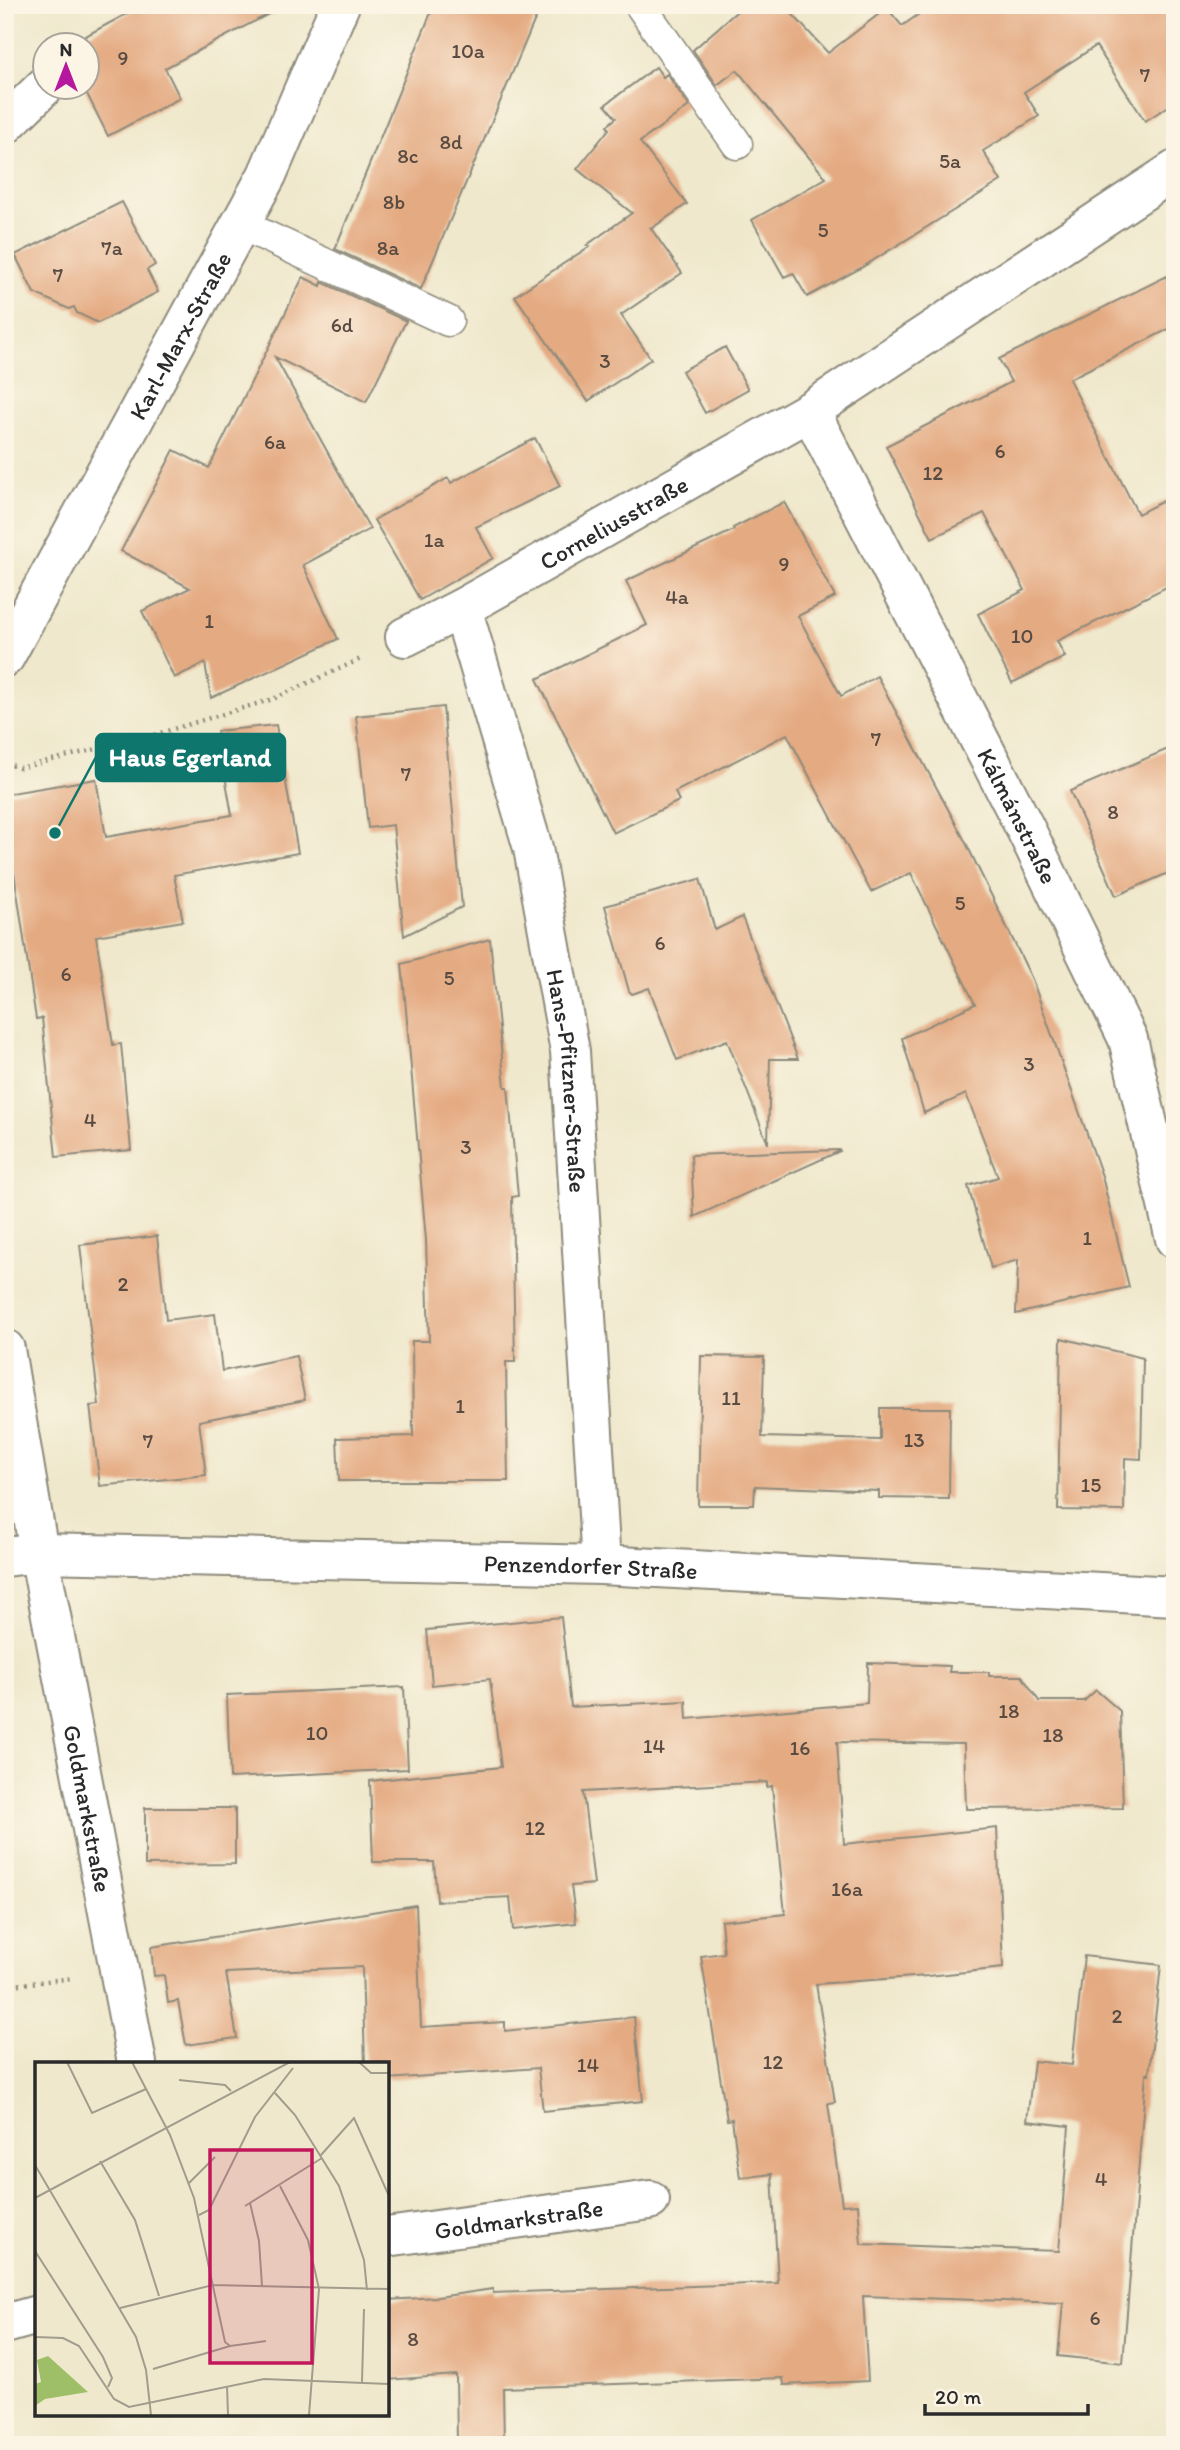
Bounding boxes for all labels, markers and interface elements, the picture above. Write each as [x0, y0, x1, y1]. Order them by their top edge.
north arrow [32, 32, 102, 102]
text: N [60, 38, 72, 61]
house number: 10a [451, 38, 485, 63]
house number: 9 [118, 45, 128, 70]
house number: 7 [1140, 62, 1150, 87]
house number: 8d [439, 129, 463, 154]
house number: 8c [397, 143, 419, 168]
house number: 5a [939, 148, 961, 173]
house number: 8b [383, 189, 405, 214]
house number: 5 [817, 217, 829, 242]
house number: 7a [101, 235, 123, 260]
house number: 8a [377, 235, 399, 260]
street label: Karl-Marx-Straße [122, 246, 237, 424]
house number: 7 [53, 262, 63, 287]
house number: 6d [331, 312, 354, 337]
house number: 3 [599, 348, 611, 373]
house number: 6a [264, 429, 286, 454]
house number: 6 [994, 438, 1006, 463]
house number: 12 [923, 460, 943, 485]
street label: Corneliusstraße [534, 469, 693, 576]
house number: 1a [424, 527, 444, 552]
house number: 9 [779, 551, 789, 576]
house number: 4a [665, 584, 689, 609]
house number: 1 [204, 608, 214, 633]
house number: 10 [1011, 623, 1033, 648]
house number: 7 [871, 726, 881, 751]
callout: Haus Egerland [96, 734, 285, 781]
text: Haus Egerland [109, 741, 272, 773]
street label: Kálmánstraße [972, 743, 1064, 888]
house number: 7 [401, 761, 411, 786]
house number: 8 [1107, 799, 1119, 824]
house number: 5 [954, 890, 966, 915]
house number: 6 [654, 930, 666, 955]
house number: 6 [60, 961, 72, 986]
house number: 5 [443, 965, 455, 990]
street label: Hans-Pfitzner-Straße [541, 966, 593, 1194]
house number: 3 [1023, 1051, 1035, 1076]
house number: 4 [84, 1107, 97, 1132]
house number: 3 [460, 1134, 472, 1159]
house number: 1 [1082, 1225, 1092, 1250]
house number: 2 [117, 1271, 129, 1296]
house number: 11 [721, 1385, 741, 1410]
house number: 1 [455, 1393, 465, 1418]
house number: 13 [903, 1427, 925, 1452]
house number: 7 [143, 1428, 153, 1453]
house number: 15 [1081, 1472, 1101, 1497]
street label: Penzendorfer Straße [483, 1548, 698, 1585]
house number: 18 [998, 1698, 1020, 1723]
house number: 10 [306, 1720, 328, 1745]
street label: Goldmarkstraße [58, 1722, 118, 1895]
house number: 18 [1042, 1722, 1064, 1747]
house number: 14 [643, 1733, 666, 1758]
house number: 16 [790, 1735, 810, 1760]
house number: 12 [525, 1815, 545, 1840]
house number: 16a [831, 1876, 863, 1901]
house number: 2 [1111, 2003, 1123, 2028]
house number: 12 [763, 2049, 783, 2074]
house number: 14 [577, 2052, 600, 2077]
inset map [35, 2062, 388, 2415]
house number: 4 [1095, 2166, 1108, 2191]
street label: Goldmarkstraße [433, 2192, 605, 2245]
house number: 6 [1089, 2305, 1101, 2330]
house number: 8 [407, 2326, 419, 2351]
scale bar [925, 2373, 1087, 2417]
text: 20 m [935, 2384, 982, 2409]

